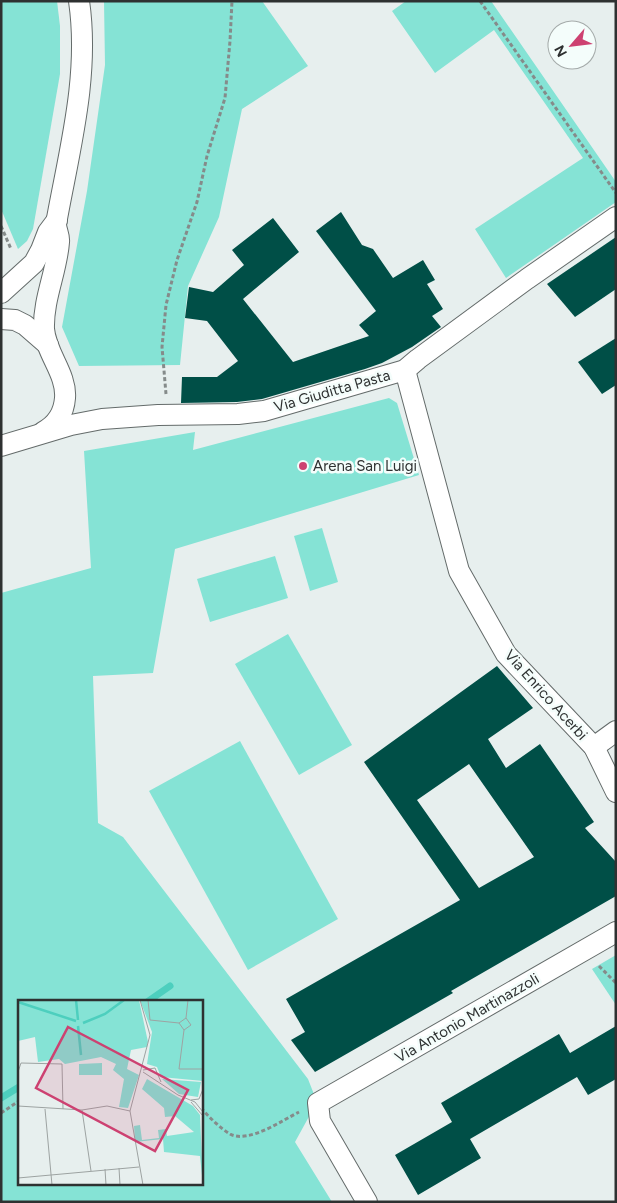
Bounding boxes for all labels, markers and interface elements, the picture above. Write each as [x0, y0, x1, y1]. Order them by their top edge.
north arrow [547, 20, 597, 70]
text: N [551, 42, 571, 60]
street label: Via Giuditta Pasta [272, 366, 392, 416]
place label: Arena San Luigi [313, 457, 417, 475]
marker: Arena San Luigi [297, 460, 309, 472]
street label: Via Enrico Acerbi [501, 646, 591, 744]
street label: Via Antonio Martinazzoli [392, 969, 542, 1067]
inset map [18, 1000, 202, 1186]

